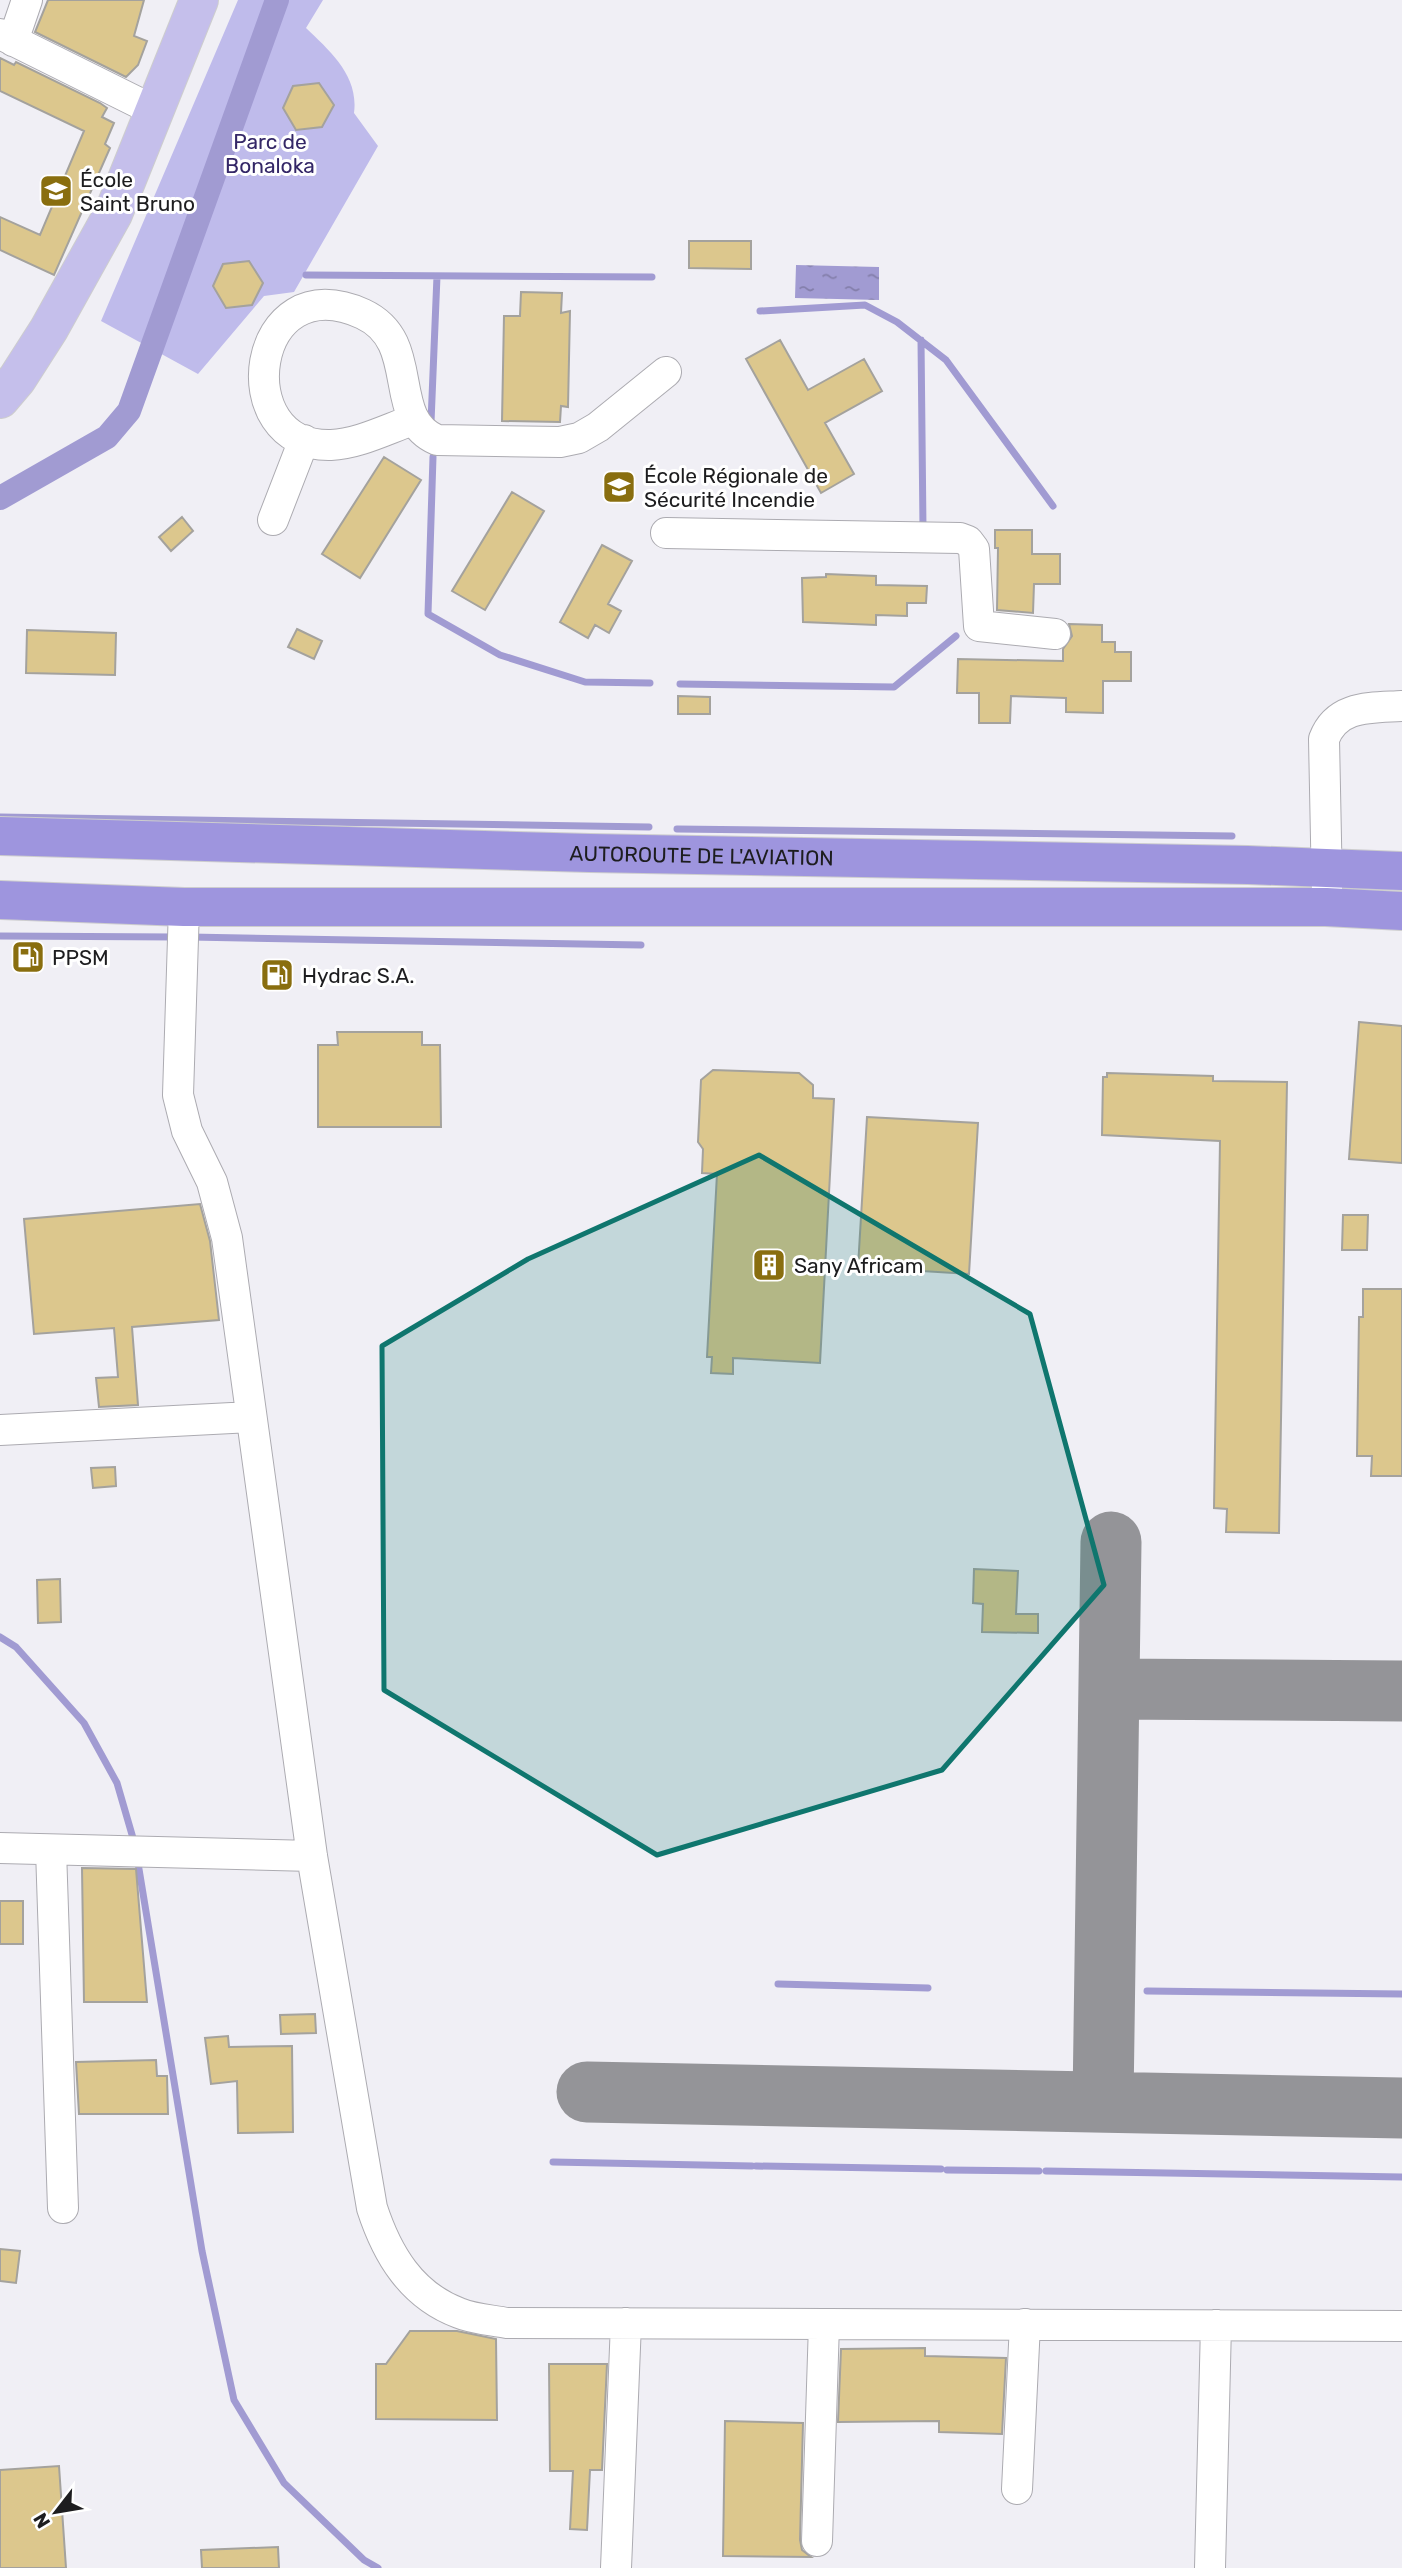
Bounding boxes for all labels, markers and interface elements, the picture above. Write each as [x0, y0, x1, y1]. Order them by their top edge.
park label: Parc de Bonaloka [225, 129, 315, 178]
place label: École Saint Bruno [80, 167, 195, 216]
school or university icon: École Saint Bruno [37, 172, 75, 210]
place label: École Régionale de Sécurité Incendie [644, 463, 828, 512]
school or university icon: École Régionale de Sécurité Incendie [600, 468, 638, 506]
street label: AUTOROUTE DE L'AVIATION [569, 840, 834, 870]
fuel station icon: PPSM [9, 938, 47, 976]
place label: PPSM [52, 945, 109, 970]
fuel station icon: Hydrac S.A. [258, 956, 296, 994]
place label: Hydrac S.A. [302, 963, 415, 988]
building icon: Sany Africam [750, 1246, 788, 1284]
place label: Sany Africam [794, 1253, 923, 1278]
north arrow [21, 2477, 91, 2547]
text: N [28, 2509, 55, 2532]

